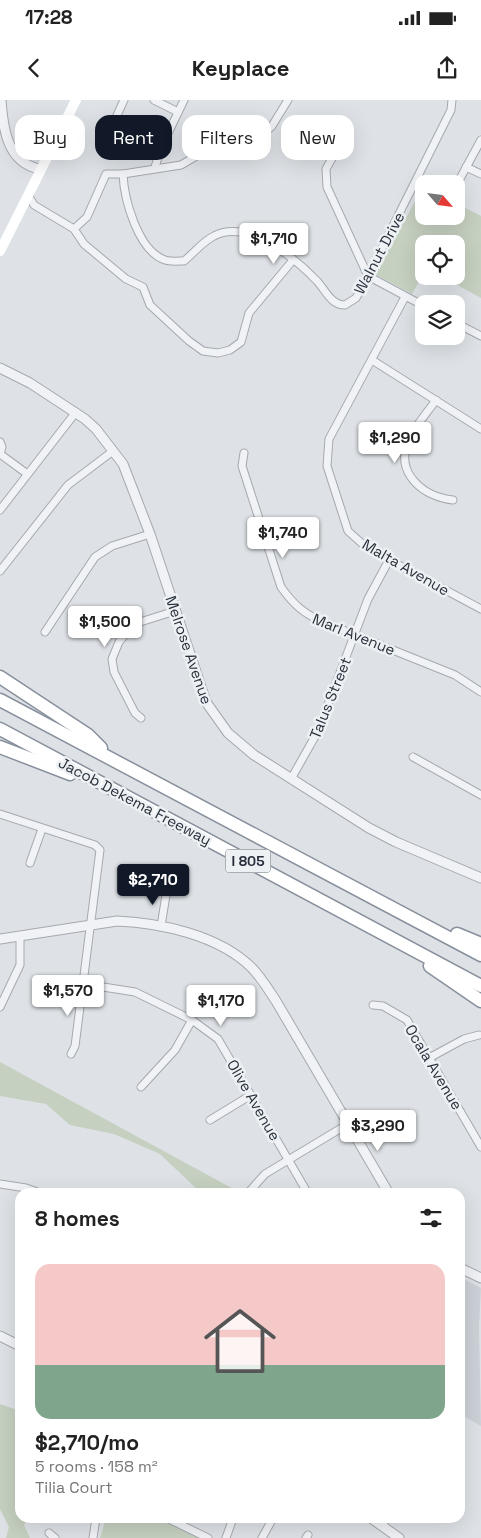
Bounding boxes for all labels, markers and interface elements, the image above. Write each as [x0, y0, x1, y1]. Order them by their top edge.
text: 17:28 [25, 5, 72, 30]
icon: back [20, 54, 48, 82]
text: Keyplace [192, 54, 289, 82]
icon: share [433, 54, 461, 82]
chip: Buy [15, 115, 85, 160]
chip: Rent [95, 115, 172, 160]
chip: Filters [182, 115, 271, 160]
chip: New [281, 115, 354, 160]
north arrow [415, 175, 465, 225]
map controls [415, 175, 465, 345]
street label: Walnut Drive [349, 209, 409, 297]
pin: $1,710 [233, 222, 315, 265]
text: $1,710 [250, 228, 298, 249]
button: locate [415, 235, 465, 285]
button: layers [415, 295, 465, 345]
pin: $1,290 [354, 422, 436, 464]
text: $1,290 [369, 427, 421, 448]
pin: $1,740 [242, 516, 324, 559]
text: $1,740 [258, 522, 308, 543]
street label: Malta Avenue [359, 534, 453, 600]
street label: Melrose Avenue [162, 593, 217, 707]
pin: $1,500 [64, 606, 146, 648]
street label: Marl Avenue [310, 609, 398, 659]
text: $1,500 [79, 611, 131, 632]
street label: Talus Street [305, 654, 355, 742]
street label: Jacob Dekema Freeway [55, 753, 215, 849]
road number: I 805 [226, 849, 270, 872]
pin: $2,710 [112, 864, 194, 906]
text: $2,710 [128, 869, 178, 890]
pin: $1,570 [27, 974, 109, 1017]
text: $1,570 [43, 980, 93, 1001]
pin: $1,170 [180, 984, 262, 1027]
text: $1,170 [197, 990, 245, 1011]
street label: Ocala Avenue [401, 1021, 467, 1113]
street label: Olive Avenue [223, 1056, 285, 1144]
pin: $3,290 [337, 1110, 419, 1152]
text: $3,290 [351, 1115, 405, 1136]
icon: filters [417, 1204, 445, 1232]
text: 8 homes [35, 1205, 120, 1232]
icon: home [195, 1296, 285, 1386]
text: $2,710/mo [35, 1429, 139, 1456]
text: 5 rooms · 158 m² [35, 1456, 158, 1477]
text: Tilia Court [35, 1477, 113, 1498]

